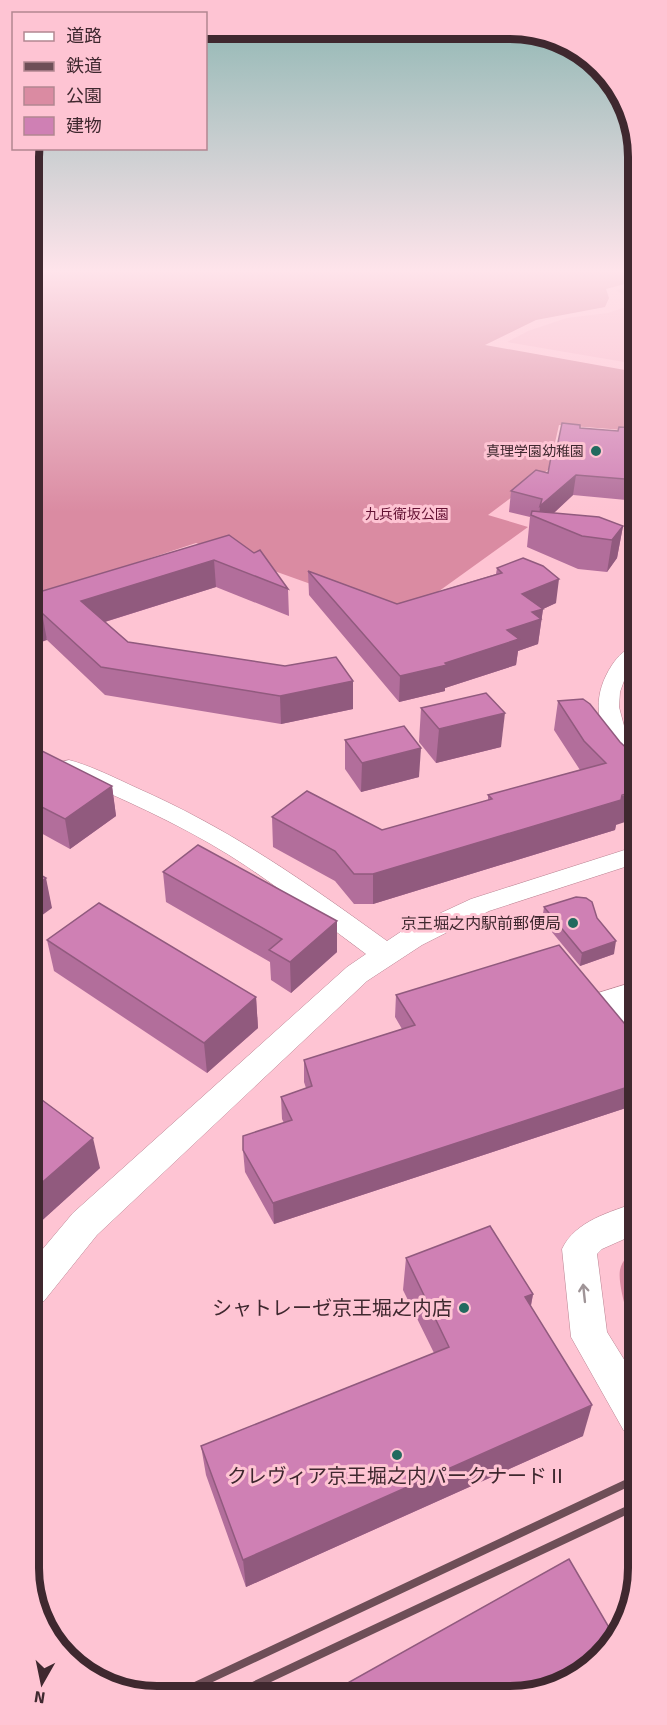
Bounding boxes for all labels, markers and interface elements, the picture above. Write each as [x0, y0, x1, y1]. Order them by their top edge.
legend [12, 12, 207, 150]
text: 道路 [66, 25, 102, 47]
text: 鉄道 [66, 55, 102, 77]
text: 公園 [66, 85, 102, 107]
text: 建物 [66, 115, 102, 137]
place label: 真理学園幼稚園 [486, 443, 584, 460]
marker: 真理学園幼稚園 [589, 444, 603, 458]
park label: 九兵衛坂公園 [365, 506, 449, 523]
place label: 京王堀之内駅前郵便局 [401, 914, 561, 934]
marker: 京王堀之内駅前郵便局 [566, 916, 580, 930]
one-way arrow [578, 1284, 589, 1304]
place label: シャトレーゼ京王堀之内店 [212, 1296, 452, 1321]
marker: シャトレーゼ京王堀之内店 [457, 1301, 471, 1315]
marker: クレヴィア京王堀之内パークナードⅡ [390, 1448, 404, 1462]
place label: クレヴィア京王堀之内パークナードⅡ [227, 1464, 567, 1489]
north arrow [12, 1653, 72, 1713]
text: N [33, 1686, 47, 1708]

